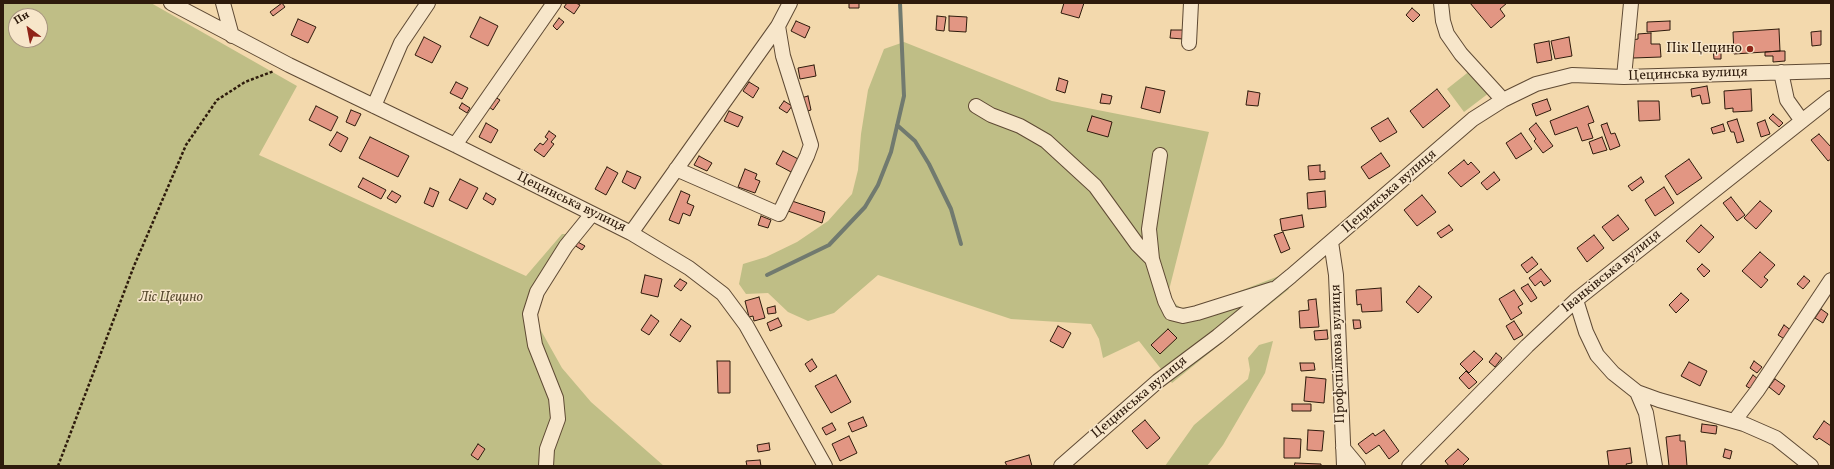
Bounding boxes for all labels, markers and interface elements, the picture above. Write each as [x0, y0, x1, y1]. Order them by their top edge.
north arrow [8, 8, 48, 48]
text: Пн [11, 8, 33, 29]
place label: Пік Цецино [1666, 41, 1742, 57]
marker: Пік Цецино [1745, 44, 1755, 54]
street label: Цецинська вулиця [1628, 65, 1748, 85]
street label: Цецинська вулиця [1339, 146, 1441, 238]
street label: Цецинська вулиця [514, 169, 628, 237]
street label: Іванківська вулиця [1559, 227, 1665, 317]
street label: Профспілкова вулиця [1328, 284, 1350, 424]
park label: Ліс Цецино [139, 290, 203, 306]
street label: Цецинська вулиця [1089, 353, 1191, 443]

